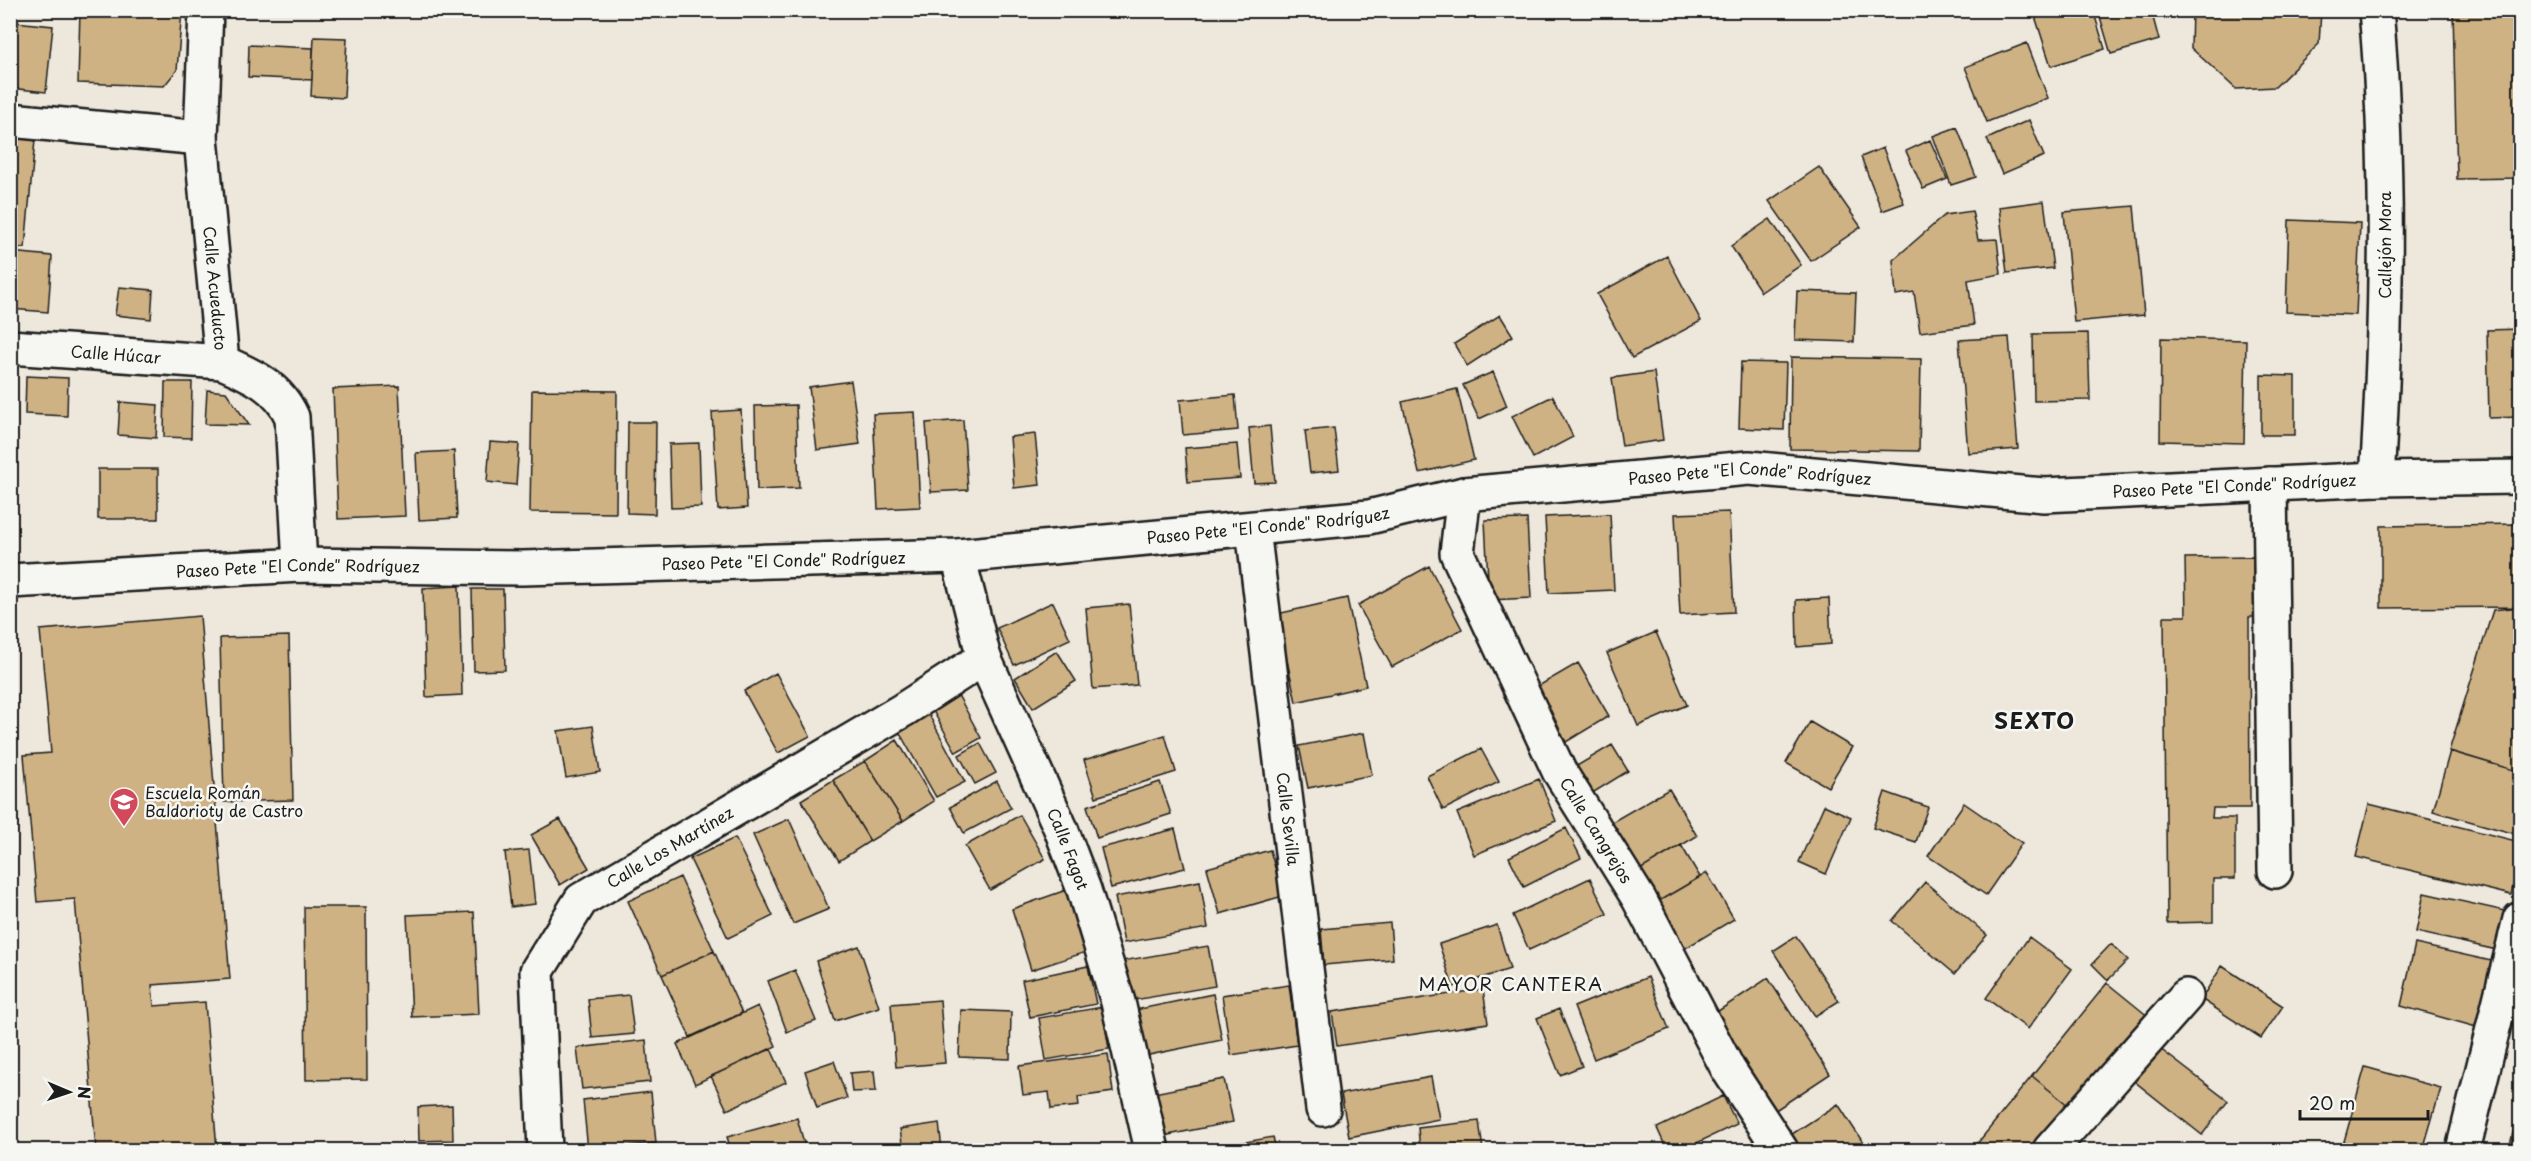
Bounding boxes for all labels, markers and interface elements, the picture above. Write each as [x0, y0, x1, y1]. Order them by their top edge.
street label: Callejón Mora [2372, 191, 2396, 299]
street label: Calle Acueducto [198, 225, 234, 351]
street label: Calle Húcar [70, 338, 162, 369]
street label: Paseo Pete "El Conde" Rodríguez [1627, 455, 1873, 490]
street label: Paseo Pete "El Conde" Rodríguez [2112, 467, 2357, 503]
street label: Paseo Pete "El Conde" Rodríguez [1145, 499, 1392, 549]
street label: Paseo Pete "El Conde" Rodríguez [661, 544, 906, 575]
street label: Paseo Pete "El Conde" Rodríguez [175, 552, 420, 583]
district label: SEXTO [1994, 703, 2076, 736]
street label: Calle Sevilla [1271, 771, 1307, 867]
street label: Calle Cangrejos [1555, 772, 1639, 887]
place label: Escuela Román Baldorioty de Castro [145, 780, 303, 822]
school or university icon: Escuela Román Baldorioty de Castro [108, 786, 140, 828]
street label: Calle Los Martínez [602, 800, 738, 893]
street label: Calle Fagot [1042, 804, 1096, 894]
district label: MAYOR CANTERA [1419, 970, 1603, 997]
north arrow [39, 1062, 99, 1122]
scale bar [2300, 1083, 2428, 1121]
text: N [73, 1086, 97, 1099]
text: 20 m [2309, 1089, 2355, 1116]

